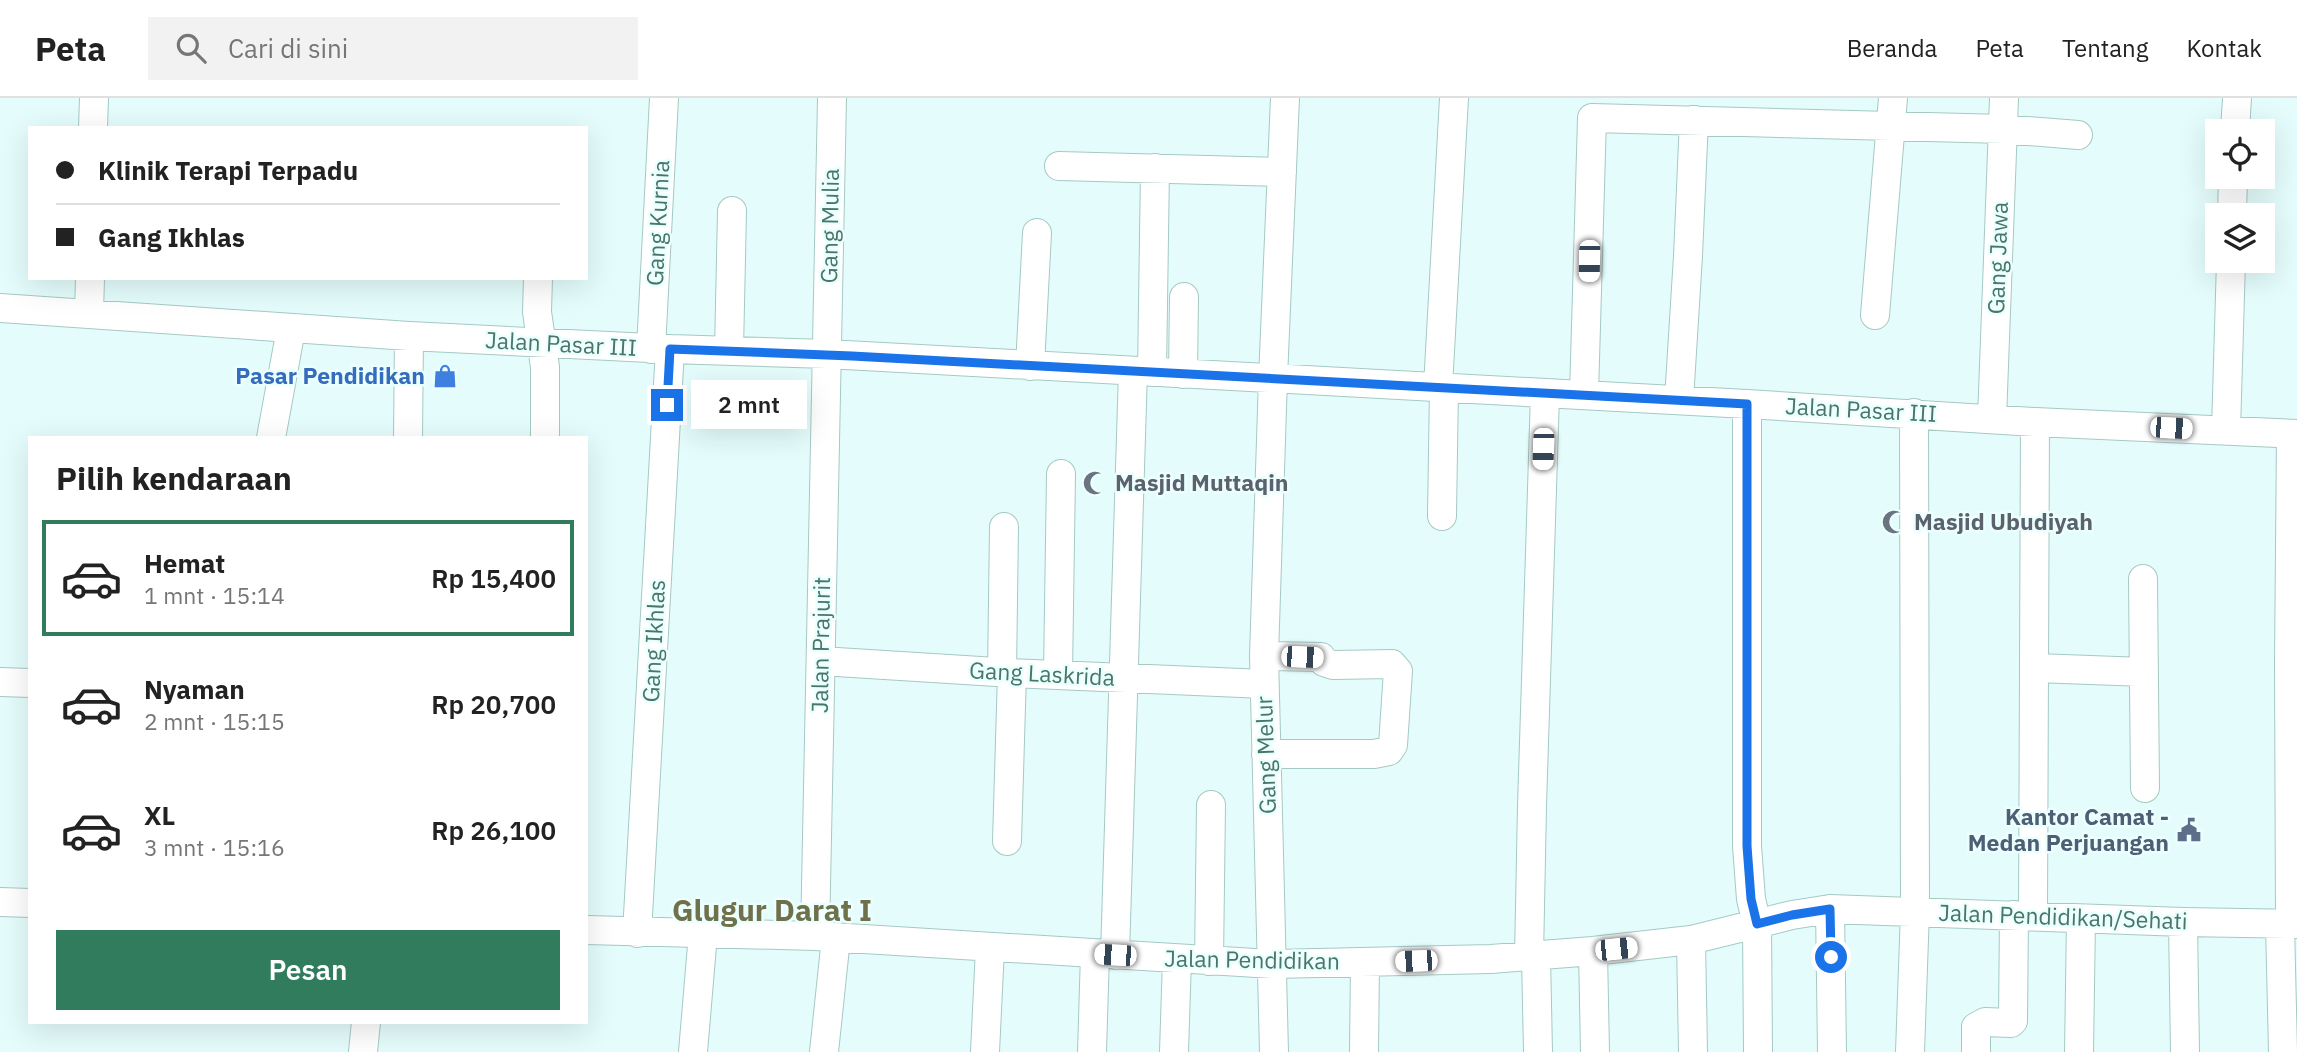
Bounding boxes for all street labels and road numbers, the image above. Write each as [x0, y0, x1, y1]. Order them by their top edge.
street label: Gang Kurnia [639, 159, 675, 287]
street label: Gang Mulia [813, 168, 845, 284]
street label: Gang Jawa [1980, 201, 2014, 315]
street label: Jalan Pasar III [484, 324, 638, 362]
street label: Jalan Pasar III [1784, 390, 1938, 428]
street label: Jalan Prajurit [804, 576, 836, 713]
street label: Gang Ikhlas [635, 579, 671, 703]
street label: Gang Laskrida [968, 654, 1116, 692]
street label: Gang Melur [1248, 695, 1282, 815]
street label: Jalan Pendidikan/Sehati [1938, 897, 2188, 935]
street label: Jalan Pendidikan [1164, 942, 1340, 976]

